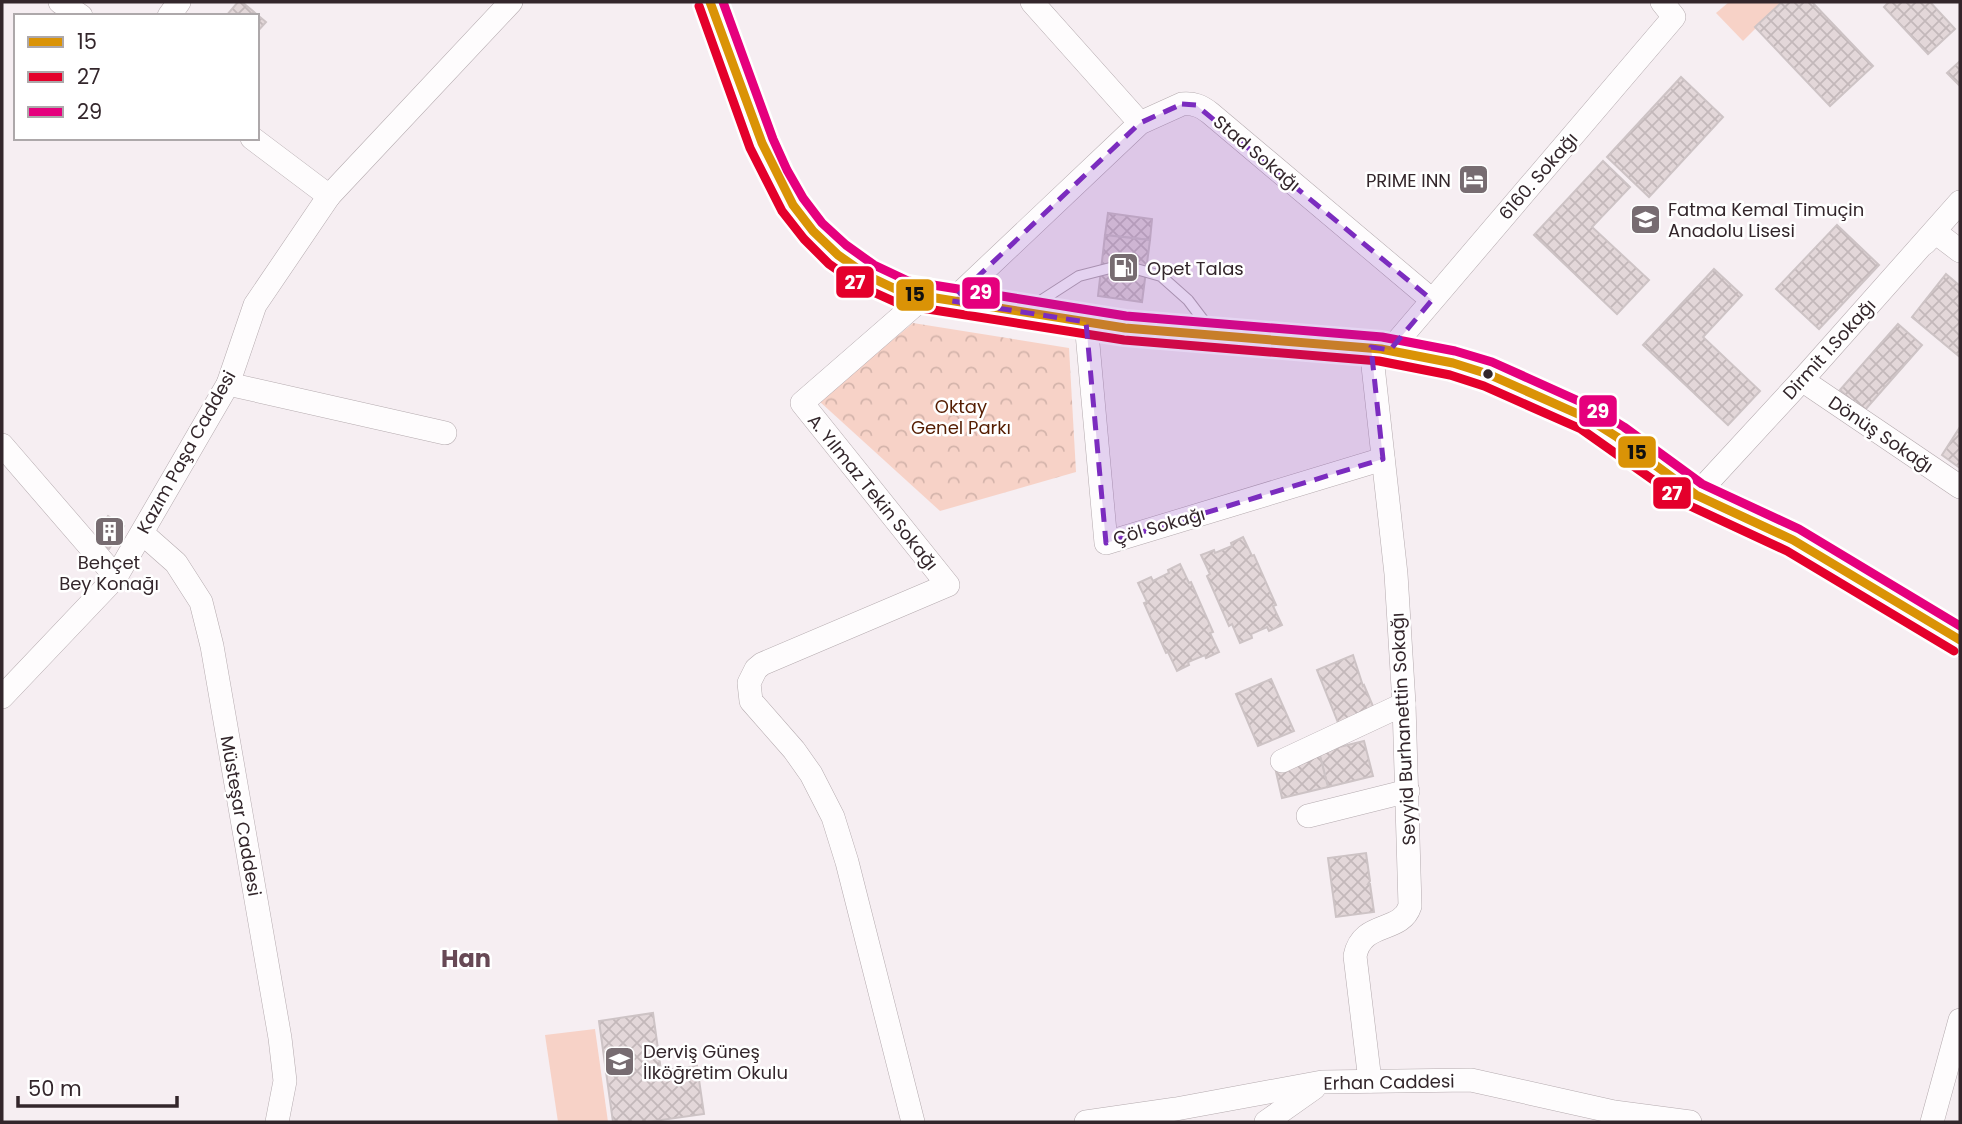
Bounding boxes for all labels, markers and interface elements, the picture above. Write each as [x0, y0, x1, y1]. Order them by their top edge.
legend [14, 14, 259, 140]
text: 15 [77, 27, 97, 56]
text: 27 [77, 62, 101, 91]
text: 29 [77, 97, 102, 126]
street label: Stad Sokağı [1208, 109, 1306, 197]
street label: 6160. Sokağı [1493, 127, 1583, 225]
hotel icon: PRIME INN [1457, 163, 1491, 197]
place label: PRIME INN [1366, 168, 1451, 193]
place label: Fatma Kemal Timuçin Anadolu Lisesi [1668, 197, 1864, 243]
school or university icon: Fatma Kemal Timuçin Anadolu Lisesi [1628, 202, 1662, 236]
fuel station icon: Opet Talas [1107, 251, 1141, 285]
place label: Opet Talas [1147, 256, 1244, 281]
line badge: 27 [835, 265, 875, 299]
text: 27 [844, 269, 866, 296]
line badge: 29 [961, 276, 1001, 310]
line badge: 15 [895, 278, 935, 312]
text: 29 [970, 279, 992, 306]
text: 15 [905, 281, 925, 308]
street label: Dirmit 1.Sokağı [1777, 293, 1881, 405]
street label: Kazım Paşa Caddesi [131, 366, 241, 538]
unlabelled marker [1481, 367, 1495, 381]
street label: Dönüş Sokağı [1824, 390, 1938, 478]
park label: Oktay Genel Parkı [911, 394, 1011, 440]
line badge: 29 [1578, 394, 1618, 428]
text: 29 [1587, 398, 1609, 425]
street label: A. Yılmaz Tekin Sokağı [802, 408, 944, 576]
line badge: 15 [1617, 435, 1657, 469]
text: 15 [1627, 439, 1647, 466]
line badge: 27 [1652, 476, 1692, 510]
text: 27 [1661, 480, 1683, 507]
street label: Çöl Sokağı [1110, 501, 1208, 551]
building icon: Behçet Bey Konağı [92, 515, 126, 549]
place label: Behçet Bey Konağı [59, 550, 159, 596]
street label: Seyyid Burhanettin Sokağı [1384, 612, 1422, 846]
street label: Müsteşar Caddesi [215, 734, 267, 898]
district label: Han [441, 942, 491, 975]
place label: Derviş Güneş İlköğretim Okulu [643, 1039, 788, 1085]
school or university icon: Derviş Güneş İlköğretim Okulu [603, 1044, 637, 1078]
scale bar [18, 1064, 177, 1108]
street label: Erhan Caddesi [1323, 1068, 1455, 1096]
text: 50 m [28, 1074, 82, 1103]

